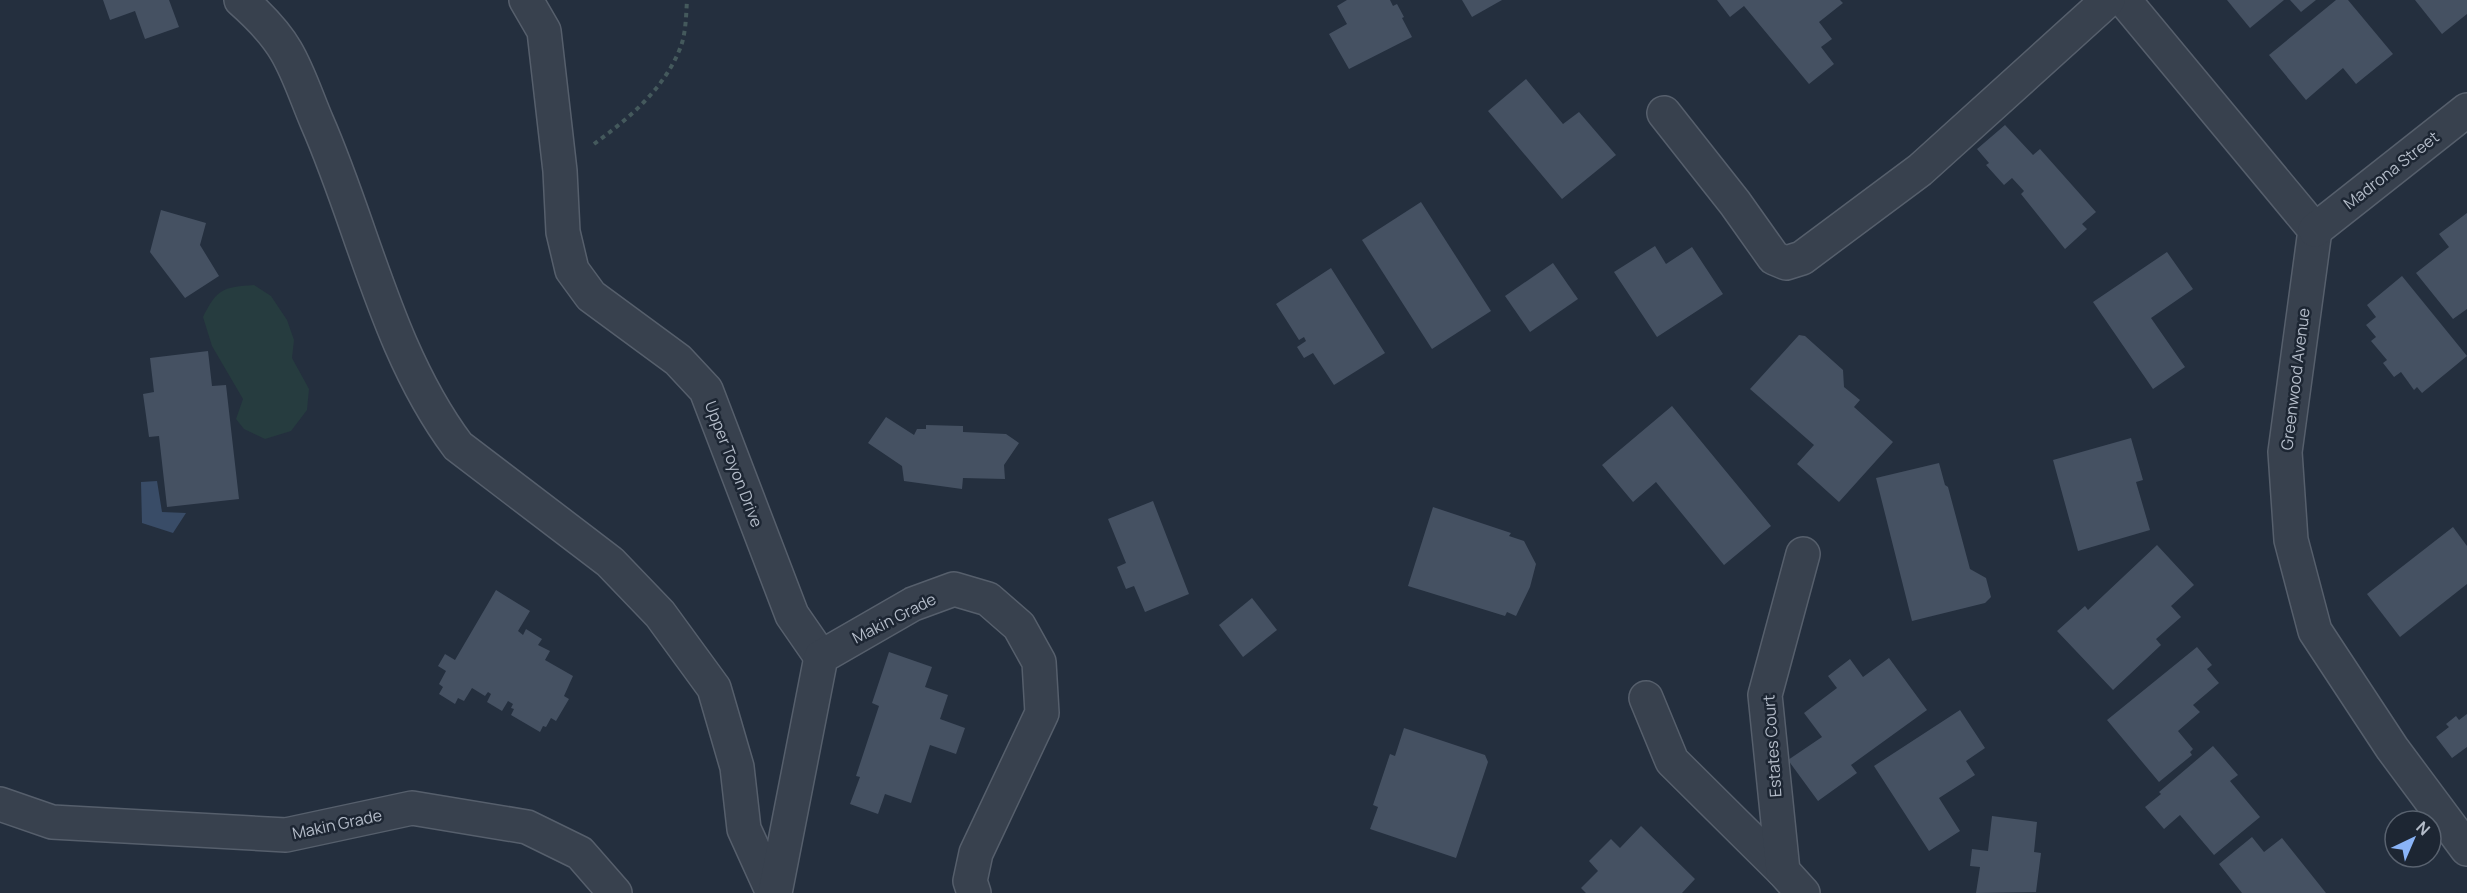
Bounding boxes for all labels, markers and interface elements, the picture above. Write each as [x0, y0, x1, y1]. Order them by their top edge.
street label: Madrona Street [2339, 126, 2443, 214]
street label: Greenwood Avenue [2275, 307, 2315, 451]
street label: Upper Toyon Drive [700, 398, 768, 530]
street label: Makin Grade [848, 588, 940, 648]
street label: Estates Court [1757, 694, 1787, 798]
street label: Makin Grade [290, 804, 384, 844]
north arrow [2383, 809, 2443, 869]
text: N [2412, 816, 2435, 840]

